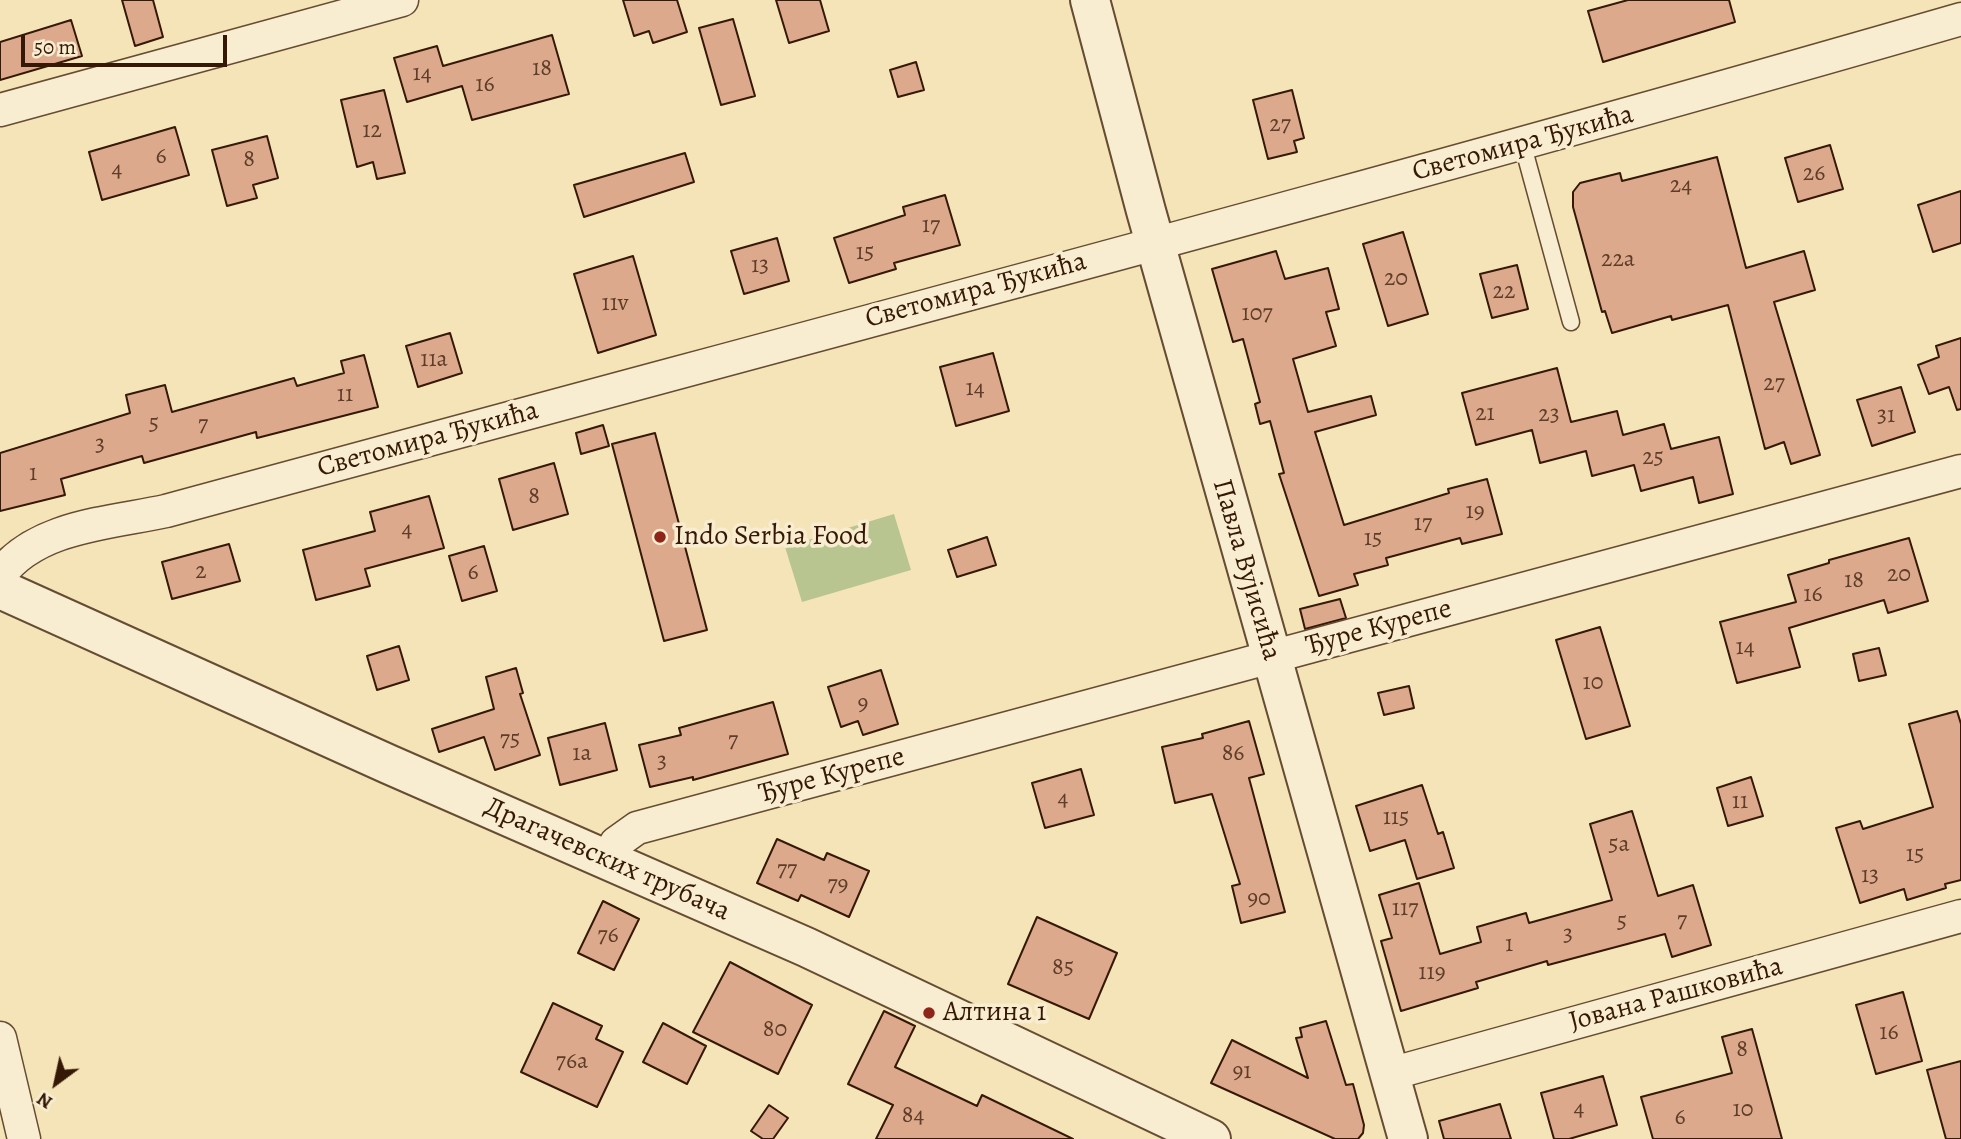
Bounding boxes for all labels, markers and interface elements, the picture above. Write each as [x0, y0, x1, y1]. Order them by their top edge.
scale bar [24, 21, 231, 65]
text: 50 m [34, 33, 76, 61]
house number: 18 [532, 55, 552, 83]
house number: 14 [412, 60, 432, 88]
house number: 16 [475, 71, 495, 99]
street label: Светомира Ђукића [1409, 98, 1637, 190]
house number: 27 [1269, 111, 1291, 139]
house number: 12 [362, 117, 382, 145]
house number: 6 [155, 143, 167, 171]
house number: 8 [243, 146, 255, 174]
house number: 4 [112, 156, 122, 184]
house number: 26 [1803, 160, 1825, 188]
house number: 24 [1670, 172, 1692, 200]
house number: 17 [922, 212, 940, 240]
house number: 15 [856, 239, 874, 267]
street label: Светомира Ђукића [862, 245, 1090, 337]
house number: 22a [1601, 246, 1635, 274]
house number: 13 [751, 252, 769, 280]
house number: 20 [1384, 265, 1408, 293]
house number: 22 [1493, 278, 1515, 306]
house number: 11v [601, 290, 629, 318]
house number: 107 [1241, 300, 1273, 328]
house number: 11a [420, 346, 448, 374]
house number: 27 [1763, 370, 1785, 398]
house number: 14 [965, 375, 985, 403]
house number: 11 [337, 381, 353, 409]
street label: Светомира Ђукића [314, 394, 542, 486]
house number: 21 [1475, 400, 1495, 428]
house number: 23 [1538, 401, 1560, 429]
house number: 31 [1877, 402, 1895, 430]
house number: 5 [149, 410, 159, 438]
house number: 7 [198, 411, 208, 439]
house number: 3 [95, 431, 105, 459]
house number: 25 [1642, 444, 1664, 472]
house number: 1 [29, 460, 37, 488]
street label: Павла Вујисића [1204, 476, 1288, 664]
house number: 8 [528, 483, 540, 511]
house number: 19 [1465, 498, 1485, 526]
house number: 17 [1414, 510, 1432, 538]
house number: 4 [402, 516, 412, 544]
place label: Indo Serbia Food [674, 520, 868, 554]
house number: 15 [1364, 525, 1382, 553]
marker: Indo Serbia Food [652, 529, 668, 545]
house number: 2 [195, 558, 207, 586]
house number: 6 [467, 559, 479, 587]
house number: 20 [1887, 561, 1911, 589]
house number: 18 [1844, 567, 1864, 595]
house number: 16 [1803, 581, 1823, 609]
street label: Ђуре Курепе [1302, 592, 1456, 664]
house number: 14 [1735, 634, 1755, 662]
house number: 10 [1583, 669, 1603, 697]
house number: 9 [858, 690, 868, 718]
house number: 75 [500, 726, 520, 754]
house number: 7 [728, 727, 738, 755]
house number: 1a [572, 740, 592, 768]
street label: Ђуре Курепе [755, 740, 909, 812]
house number: 86 [1222, 740, 1244, 768]
house number: 3 [657, 748, 667, 776]
house number: 4 [1058, 785, 1068, 813]
house number: 11 [1732, 788, 1748, 816]
street label: Драгачевских трубача [479, 791, 735, 929]
house number: 115 [1383, 804, 1409, 832]
house number: 5a [1608, 831, 1630, 859]
house number: 15 [1906, 841, 1924, 869]
house number: 77 [777, 856, 797, 884]
house number: 13 [1861, 862, 1879, 890]
house number: 79 [828, 871, 848, 899]
house number: 90 [1247, 885, 1271, 913]
house number: 117 [1392, 895, 1418, 923]
house number: 7 [1677, 907, 1687, 935]
house number: 5 [1617, 908, 1627, 936]
house number: 3 [1563, 921, 1573, 949]
house number: 76 [597, 922, 619, 950]
house number: 1 [1505, 931, 1513, 959]
street label: Јована Рашковића [1566, 950, 1786, 1040]
house number: 85 [1052, 954, 1074, 982]
house number: 119 [1418, 959, 1446, 987]
place label: Алтина 1 [943, 996, 1046, 1030]
marker: Алтина 1 [921, 1005, 937, 1021]
house number: 80 [763, 1016, 787, 1044]
house number: 16 [1879, 1019, 1899, 1047]
house number: 8 [1736, 1036, 1748, 1064]
north arrow [21, 1048, 91, 1118]
house number: 76a [556, 1048, 588, 1076]
house number: 91 [1232, 1058, 1252, 1086]
text: N [32, 1086, 57, 1115]
house number: 4 [1574, 1095, 1584, 1123]
house number: 10 [1733, 1096, 1753, 1124]
house number: 84 [902, 1102, 924, 1130]
house number: 6 [1674, 1104, 1686, 1132]

